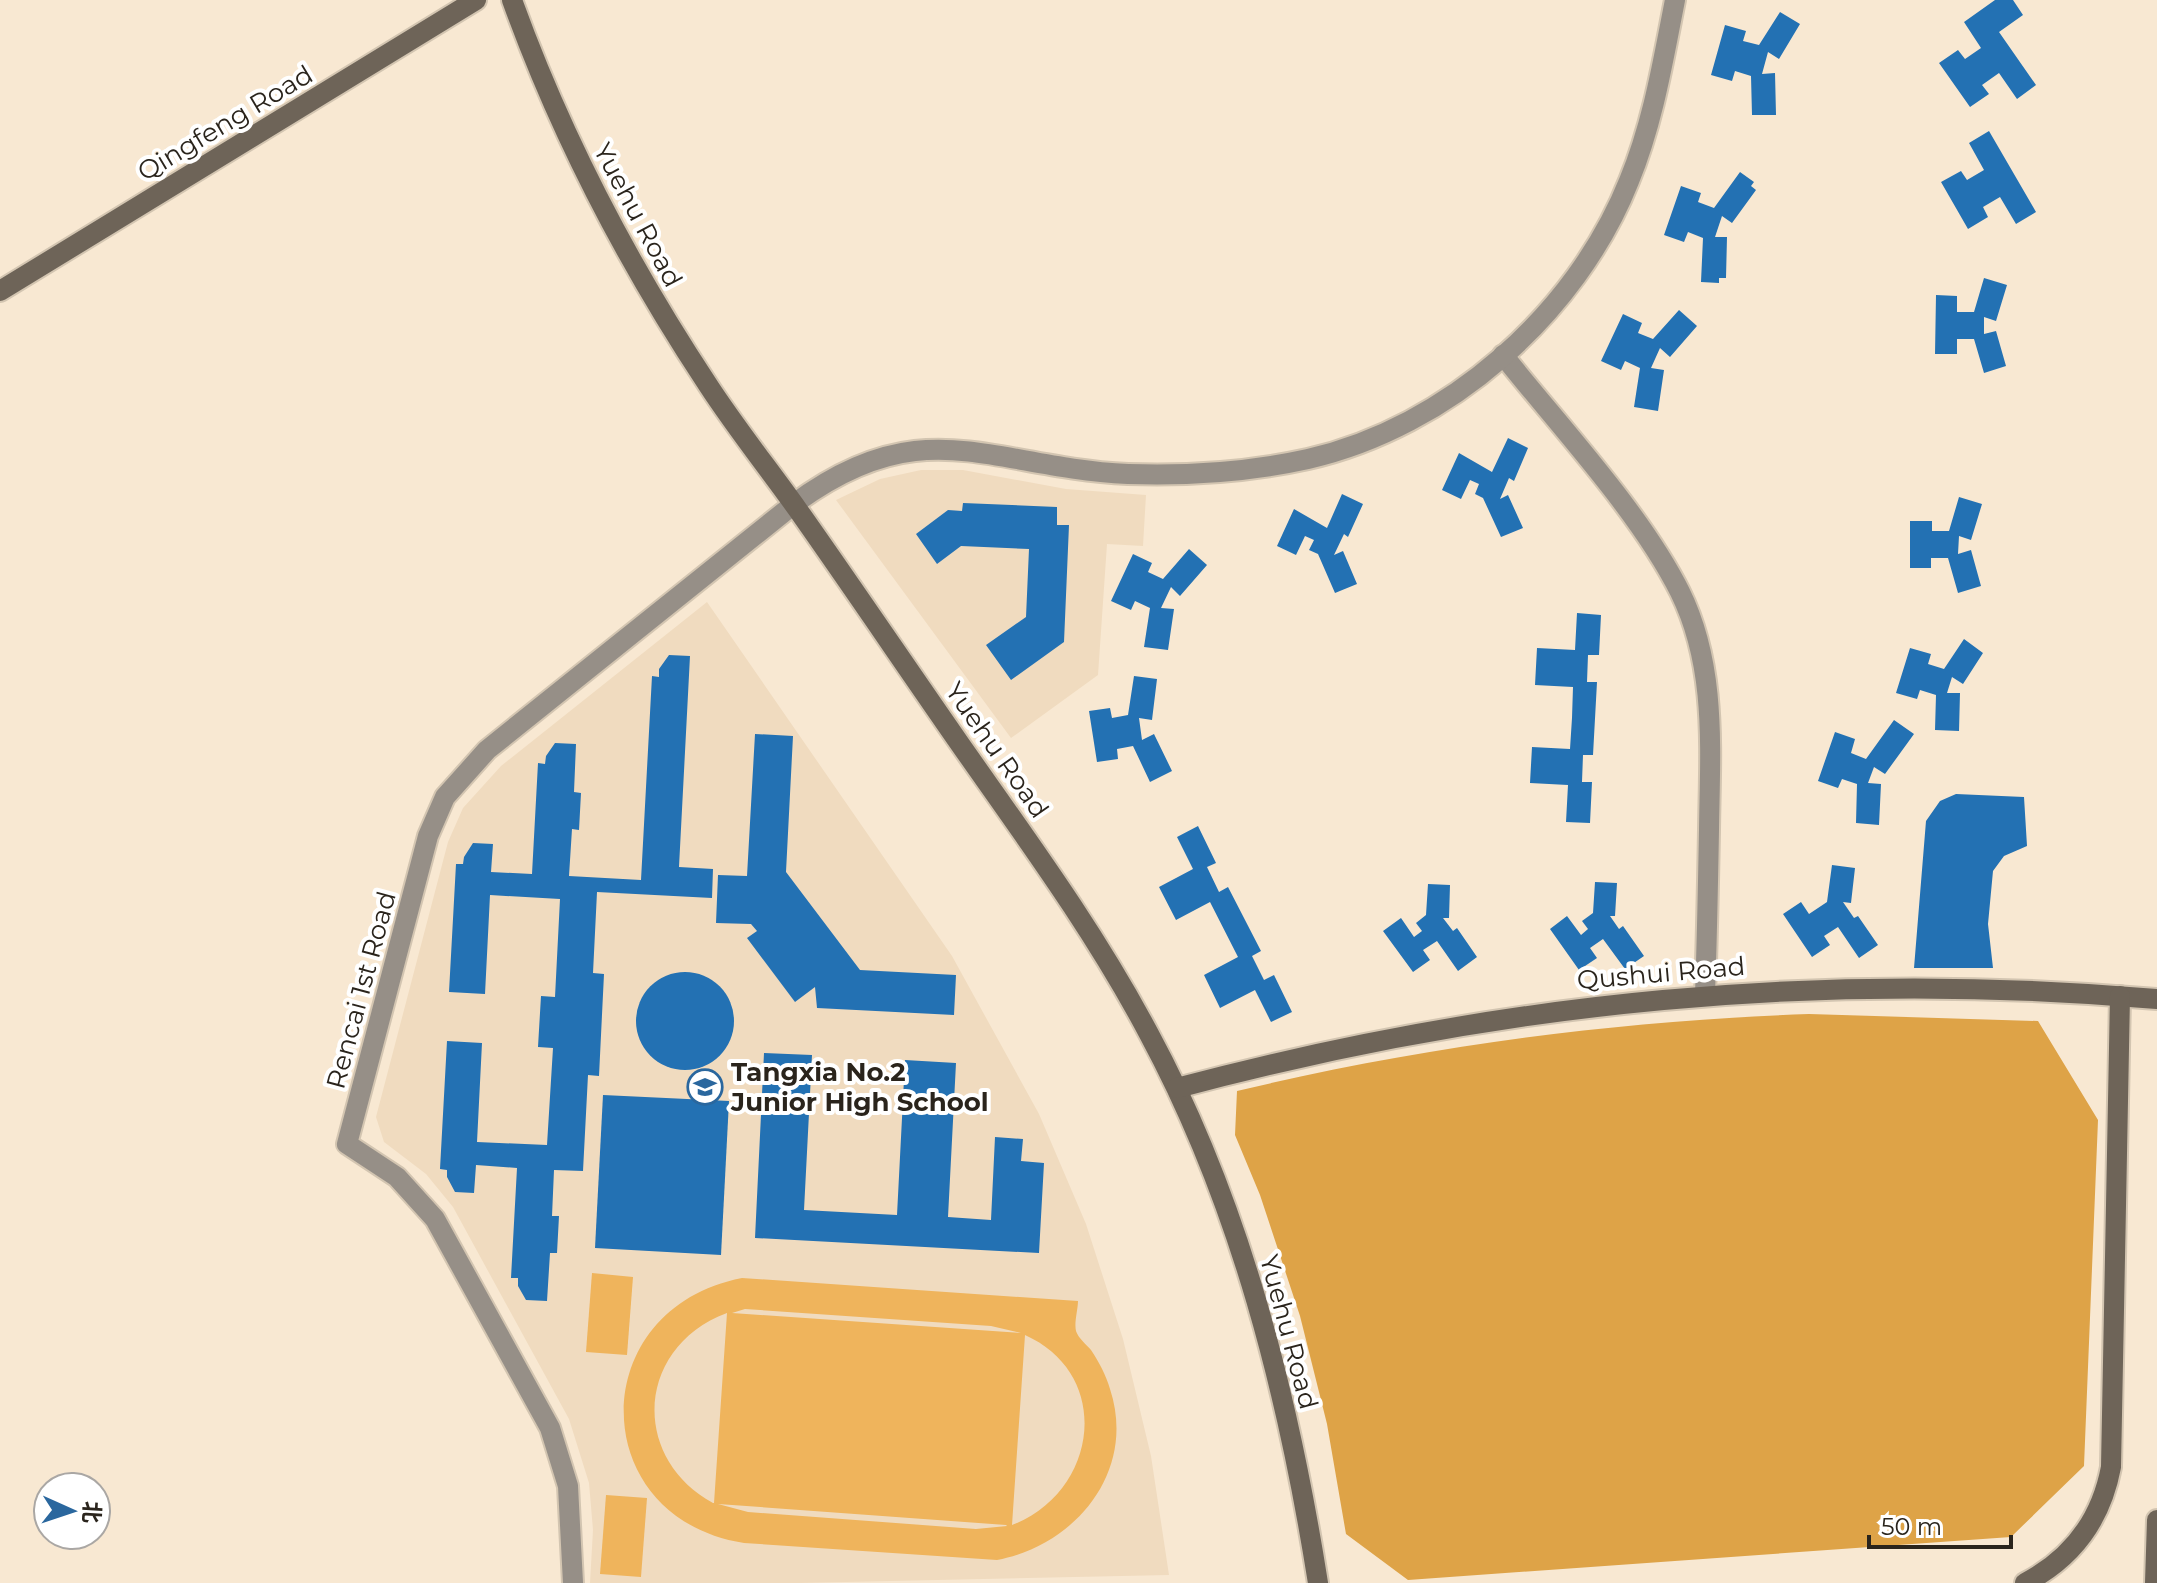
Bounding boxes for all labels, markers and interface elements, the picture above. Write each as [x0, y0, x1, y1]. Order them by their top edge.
street label: Qingfeng Road [132, 58, 318, 188]
street label: Yuehu Road [587, 137, 689, 293]
street label: Yuehu Road [938, 676, 1056, 824]
street label: Rencai 1st Road [319, 888, 403, 1092]
street label: Qushui Road [1576, 950, 1746, 996]
place label: Tangxia No.2 Junior High School [730, 1056, 989, 1118]
school or university icon: Tangxia No.2 Junior High School [686, 1068, 724, 1106]
street label: Yuehu Road [1253, 1251, 1325, 1413]
north arrow [32, 1471, 112, 1551]
scale bar [1869, 1499, 2011, 1549]
text: 北 [77, 1500, 106, 1524]
text: 50 m [1881, 1512, 1942, 1541]

